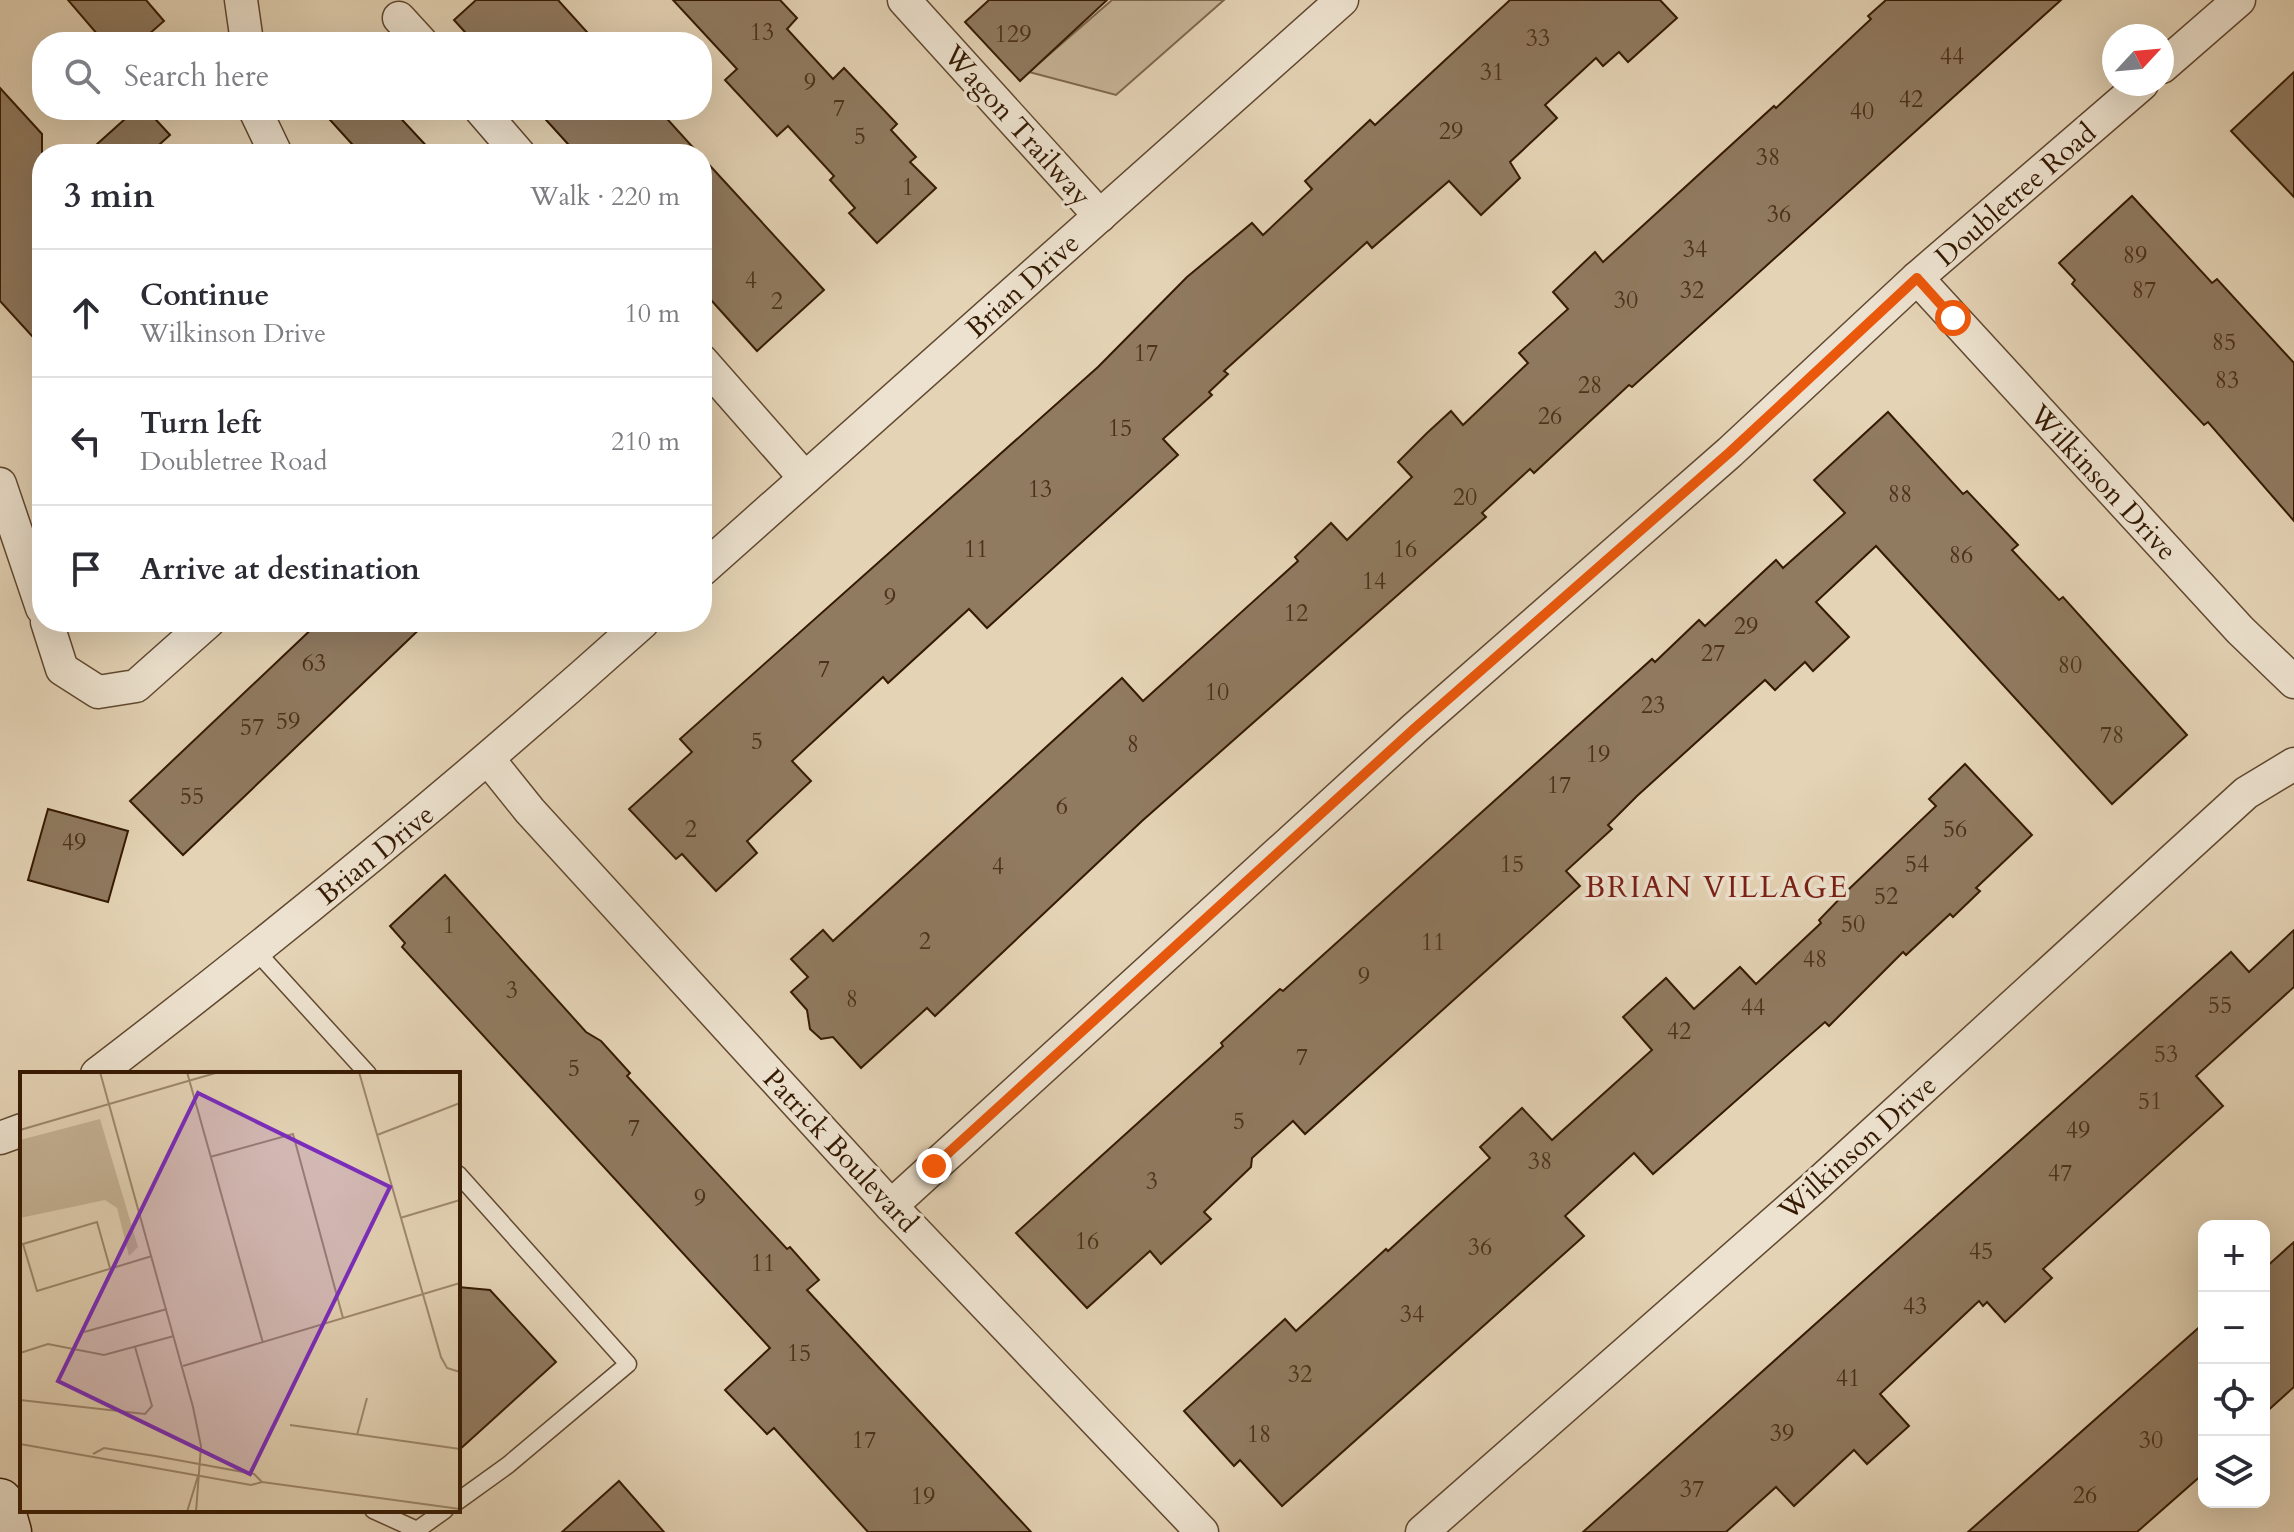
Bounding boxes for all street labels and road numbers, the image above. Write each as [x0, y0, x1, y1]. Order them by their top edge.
street label: Wagon Trailway [934, 36, 1100, 215]
street label: Doubletree Road [1927, 114, 2104, 275]
street label: Brian Drive [958, 225, 1088, 347]
street label: Wilkinson Drive [2020, 396, 2185, 569]
street label: Brian Drive [309, 796, 442, 914]
street label: Patrick Boulevard [754, 1060, 926, 1241]
street label: Wilkinson Drive [1770, 1067, 1945, 1230]

